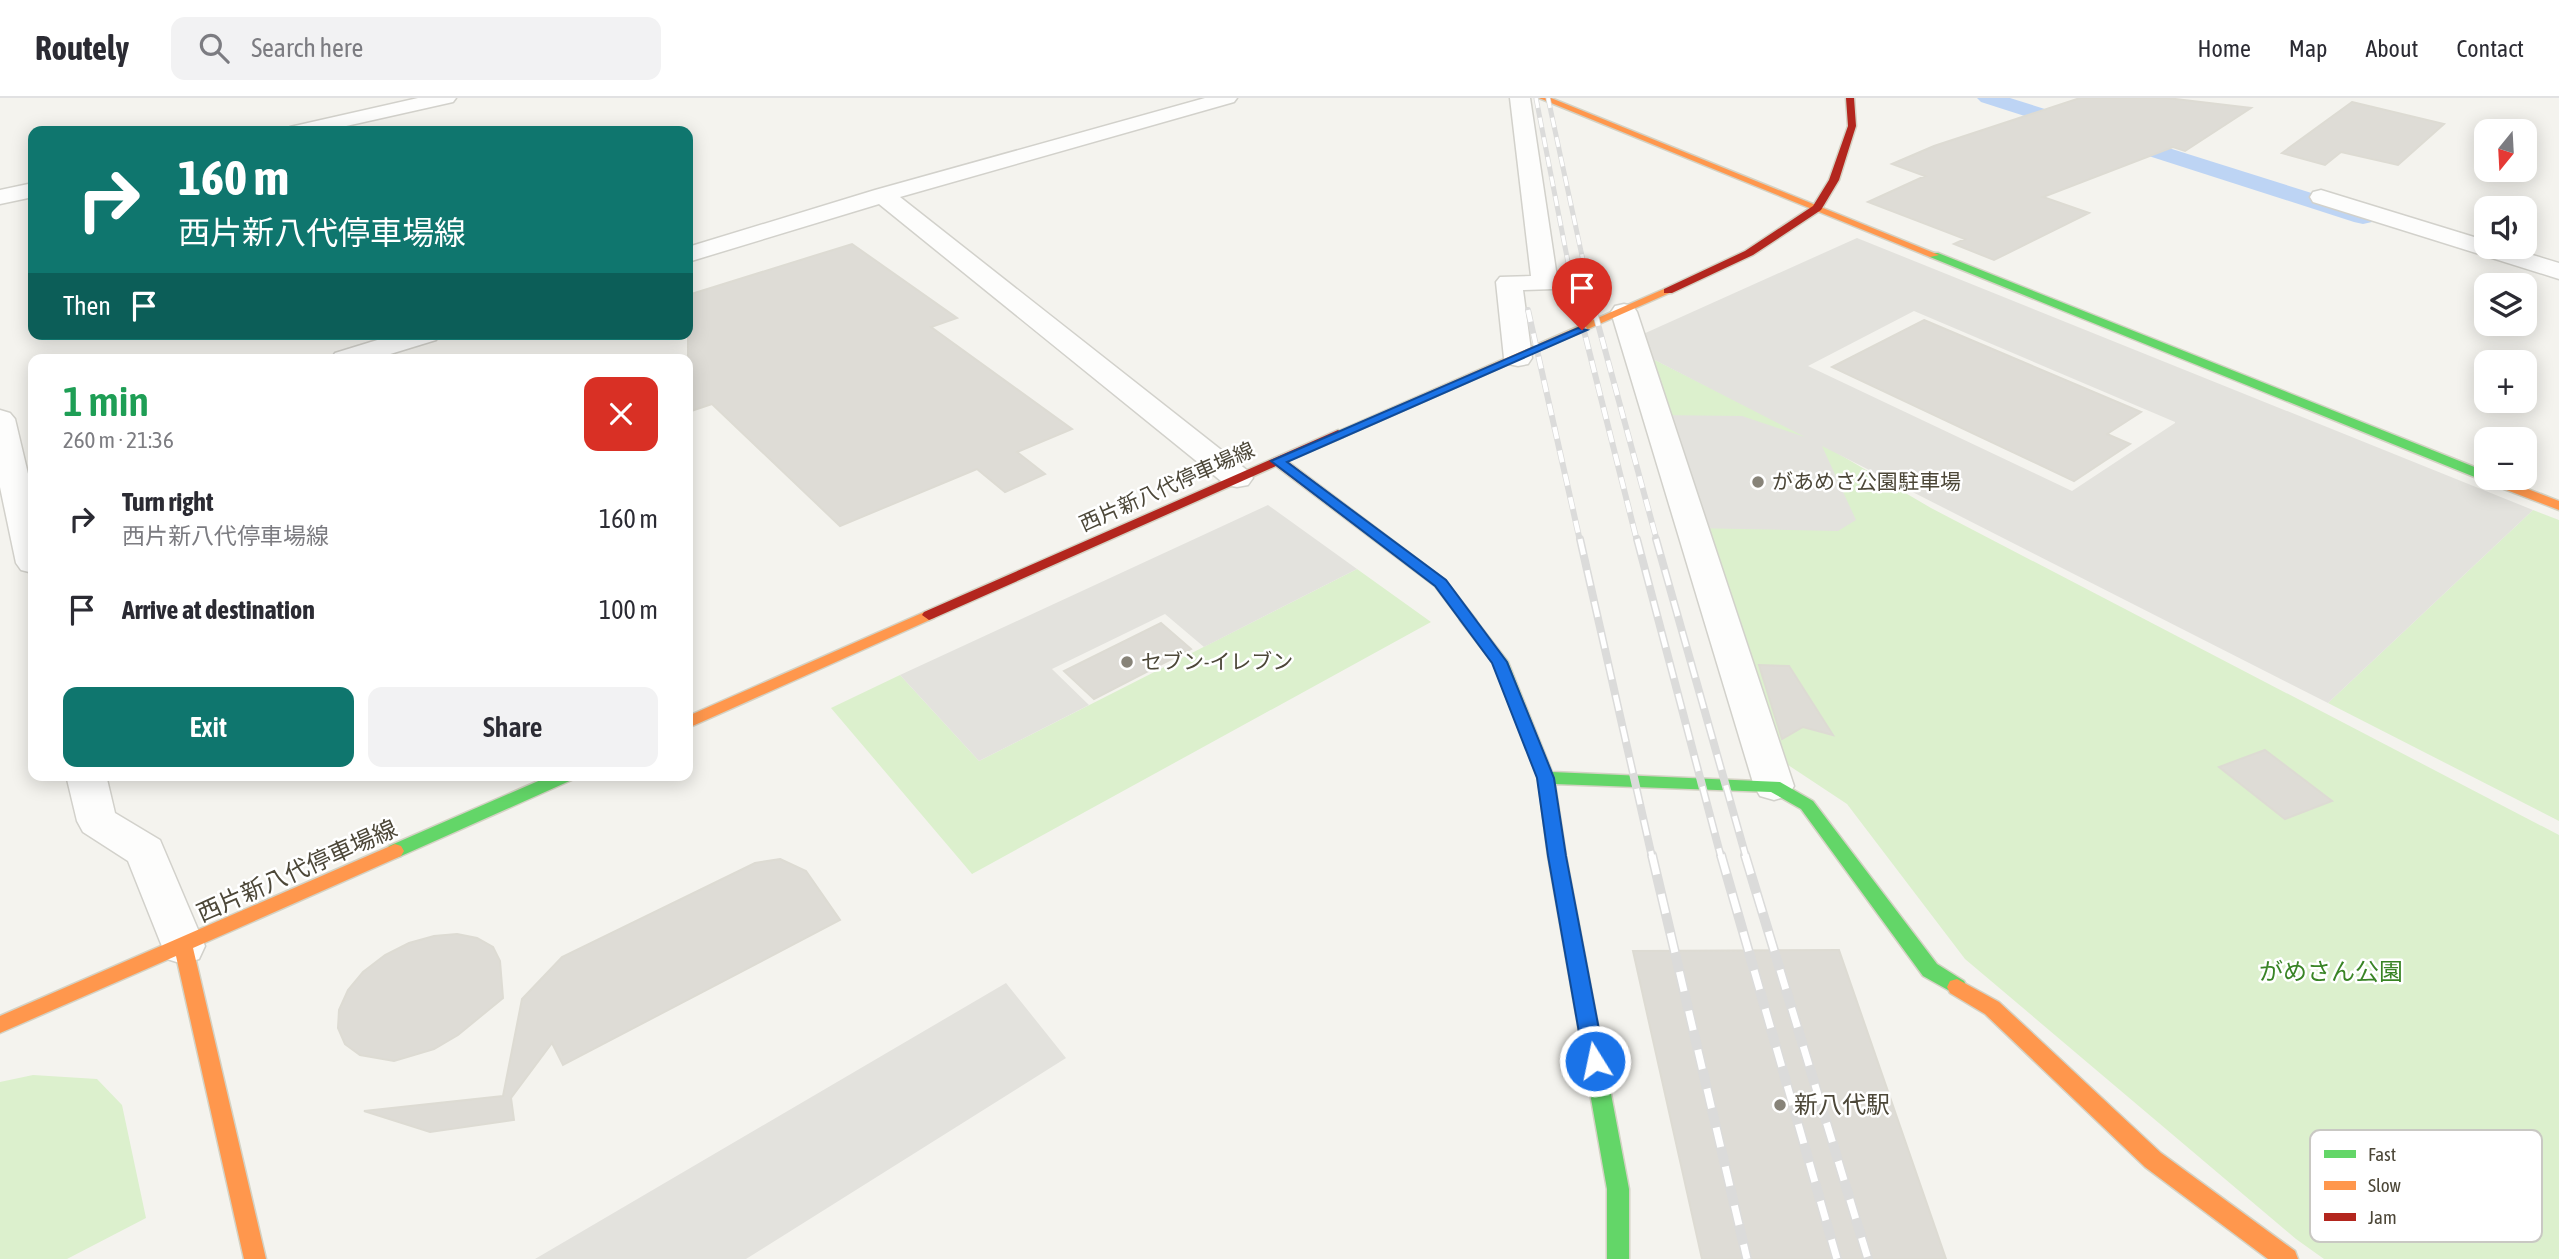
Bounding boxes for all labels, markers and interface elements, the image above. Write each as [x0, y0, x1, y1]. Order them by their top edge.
search box [171, 17, 661, 80]
text: Routely [35, 29, 129, 67]
icon: search [195, 29, 233, 67]
text: Search here [251, 33, 363, 63]
text: Home [2197, 35, 2251, 62]
text: Map [2289, 35, 2327, 62]
text: About [2365, 35, 2418, 62]
text: Contact [2456, 35, 2524, 62]
north arrow [2474, 119, 2538, 182]
map controls [2474, 119, 2537, 490]
text: 160 m [178, 149, 289, 205]
icon: right [63, 154, 154, 245]
button: sound [2474, 196, 2537, 259]
text: 西片新八代停車場線 [178, 214, 466, 251]
pin [1552, 258, 1612, 330]
icon: arrive [1563, 269, 1601, 307]
button: layers [2474, 273, 2537, 336]
icon: arrive [125, 287, 163, 325]
text: Then [63, 291, 111, 321]
button: + [2474, 350, 2537, 413]
text: 1 min [63, 377, 149, 425]
button: close [584, 377, 658, 451]
text: 260 m · 21:36 [63, 427, 174, 453]
button: − [2474, 427, 2537, 490]
street label: 西片新八代停車場線 [1075, 437, 1258, 535]
place label: があめさ公園駐車場 [1772, 469, 1961, 493]
marker: があめさ公園駐車場 [1750, 474, 1766, 490]
text: Turn right [122, 487, 213, 517]
icon: right [63, 500, 101, 538]
text: 160 m [599, 504, 658, 534]
text: 西片新八代停車場線 [122, 523, 329, 549]
icon: arrive [63, 591, 101, 629]
text: Arrive at destination [122, 595, 315, 625]
text: 100 m [599, 595, 658, 625]
place label: セブン-イレブン [1141, 649, 1293, 673]
marker: セブン-イレブン [1119, 654, 1135, 670]
button: Exit [63, 687, 354, 767]
button: Share [368, 687, 658, 767]
street label: 西片新八代停車場線 [193, 814, 401, 927]
park label: がめさん公園 [2259, 958, 2403, 985]
position arrow [1558, 1024, 1632, 1098]
place label: 新八代駅 [1794, 1091, 1890, 1118]
marker: 新八代駅 [1772, 1097, 1788, 1113]
legend [2310, 1130, 2542, 1242]
text: Fast [2368, 1143, 2396, 1165]
text: Slow [2368, 1174, 2402, 1196]
text: Jam [2368, 1206, 2397, 1228]

